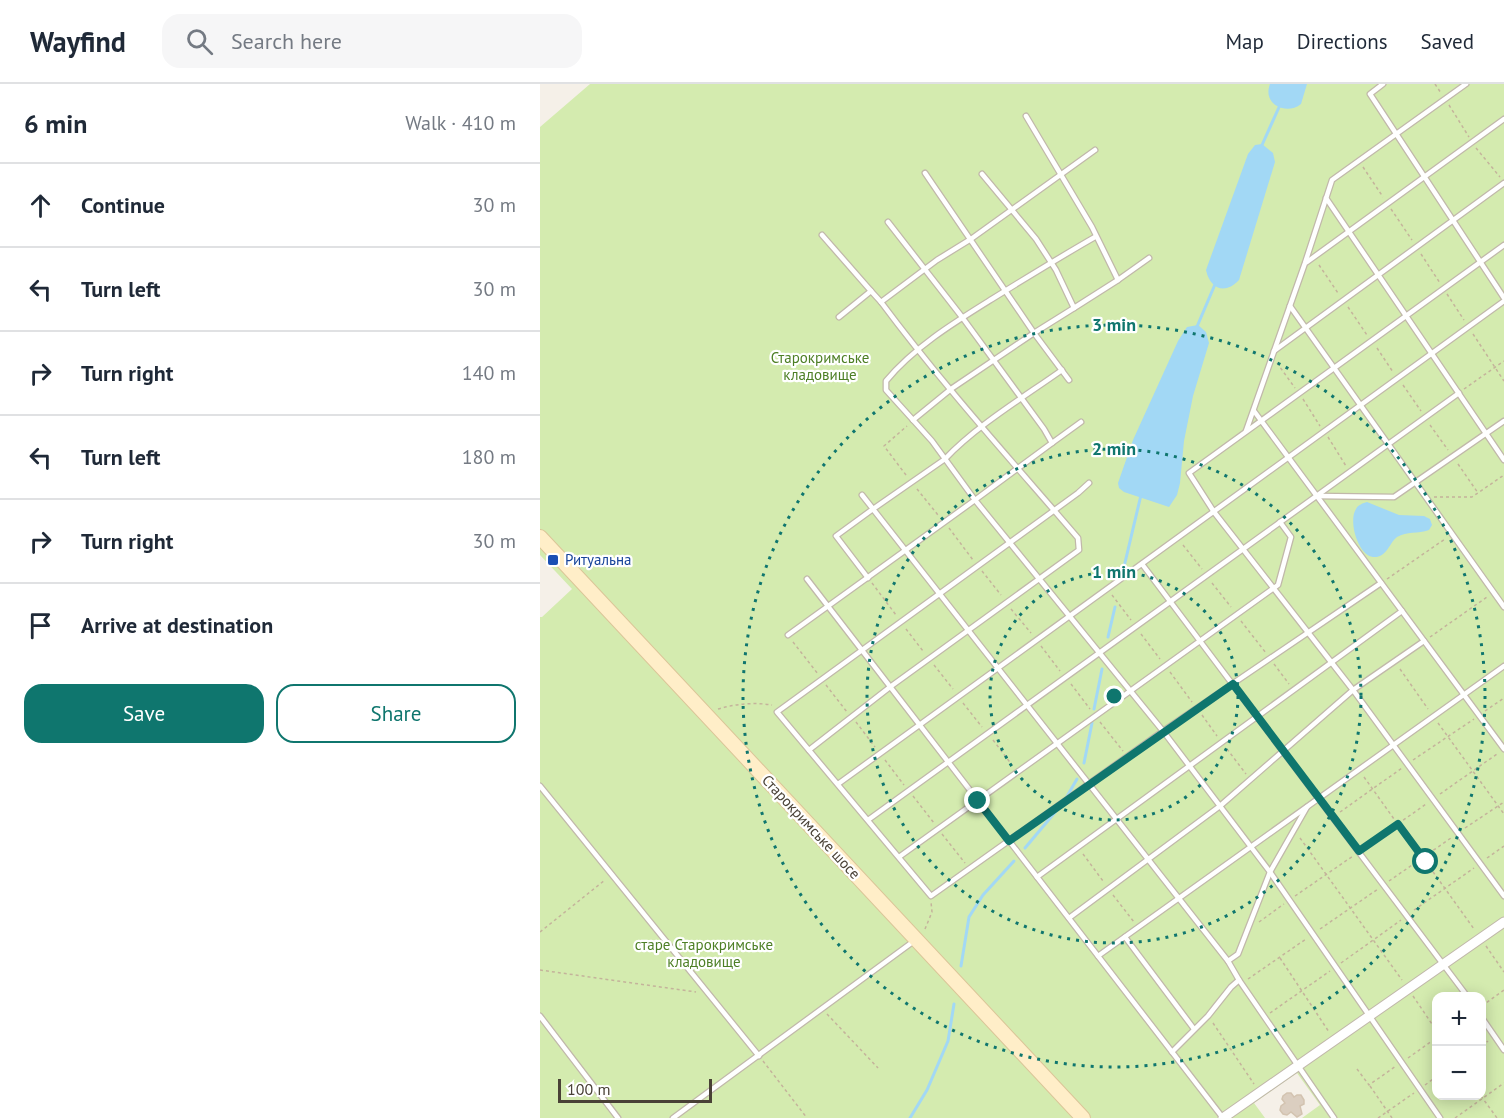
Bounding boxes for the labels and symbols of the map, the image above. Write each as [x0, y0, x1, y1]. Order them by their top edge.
text: 3 min [1092, 313, 1136, 336]
park label: Старокримське кладовище [771, 348, 869, 384]
text: 2 min [1092, 437, 1136, 460]
place label: Ритуальна [565, 550, 632, 569]
marker: Ритуальна [546, 553, 560, 567]
text: 1 min [1092, 560, 1136, 583]
centre of rings [1104, 686, 1124, 706]
street label: Старокримське шосе [758, 771, 865, 883]
route end [964, 787, 990, 813]
route start [1412, 848, 1438, 874]
park label: старе Старокримське кладовище [635, 935, 773, 971]
scale bar [558, 1076, 712, 1104]

